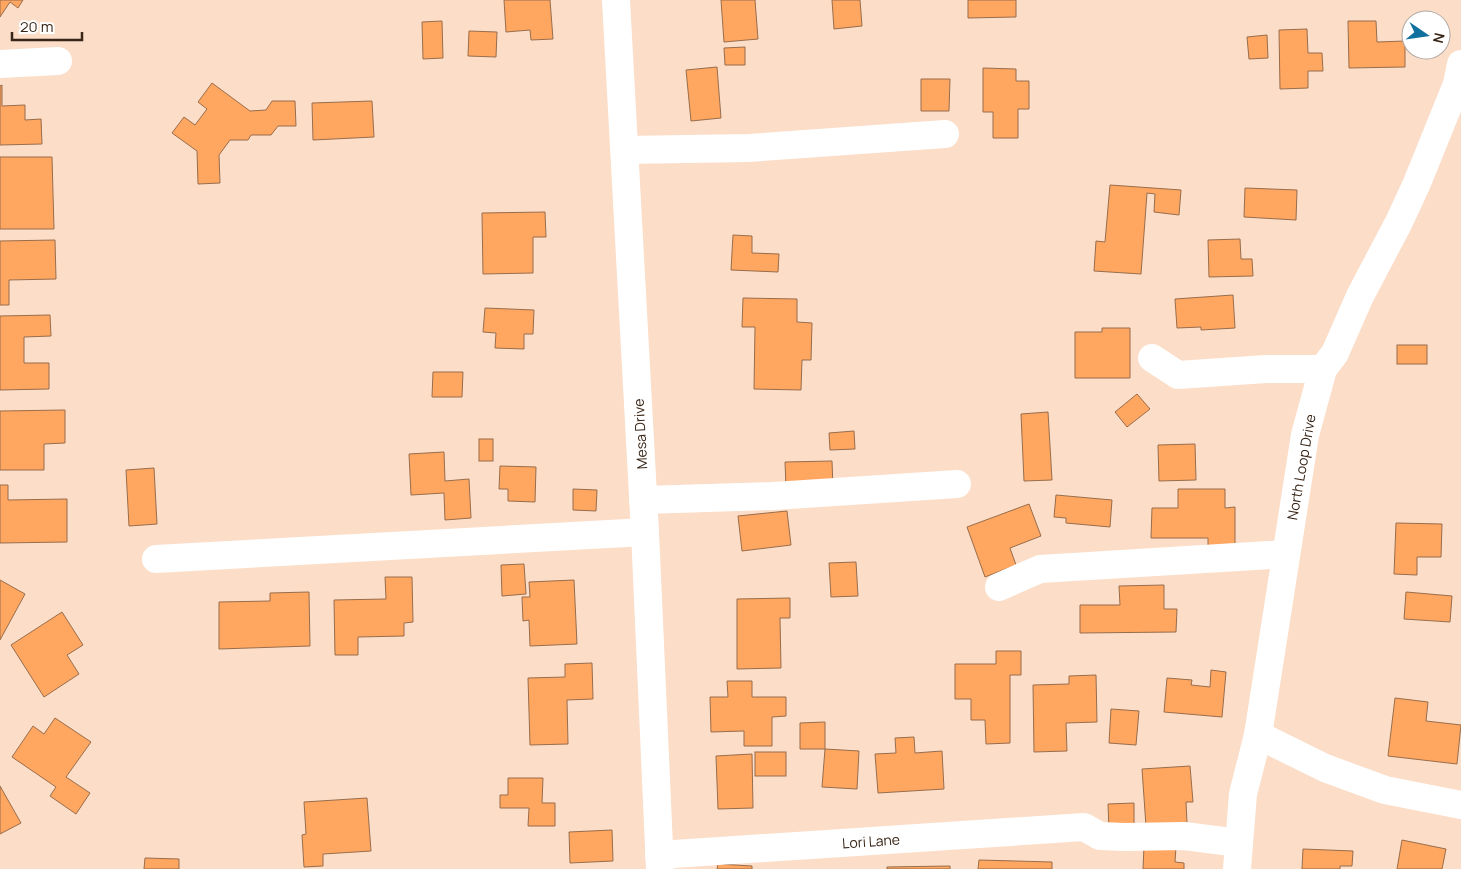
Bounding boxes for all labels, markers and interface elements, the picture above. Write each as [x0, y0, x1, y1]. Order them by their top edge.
scale bar [12, 10, 82, 42]
north arrow [1401, 10, 1451, 60]
text: 20 m [20, 16, 53, 37]
text: N [1429, 31, 1450, 45]
street label: Mesa Drive [629, 398, 651, 470]
street label: North Loop Drive [1282, 413, 1320, 521]
street label: Lori Lane [841, 830, 901, 852]

